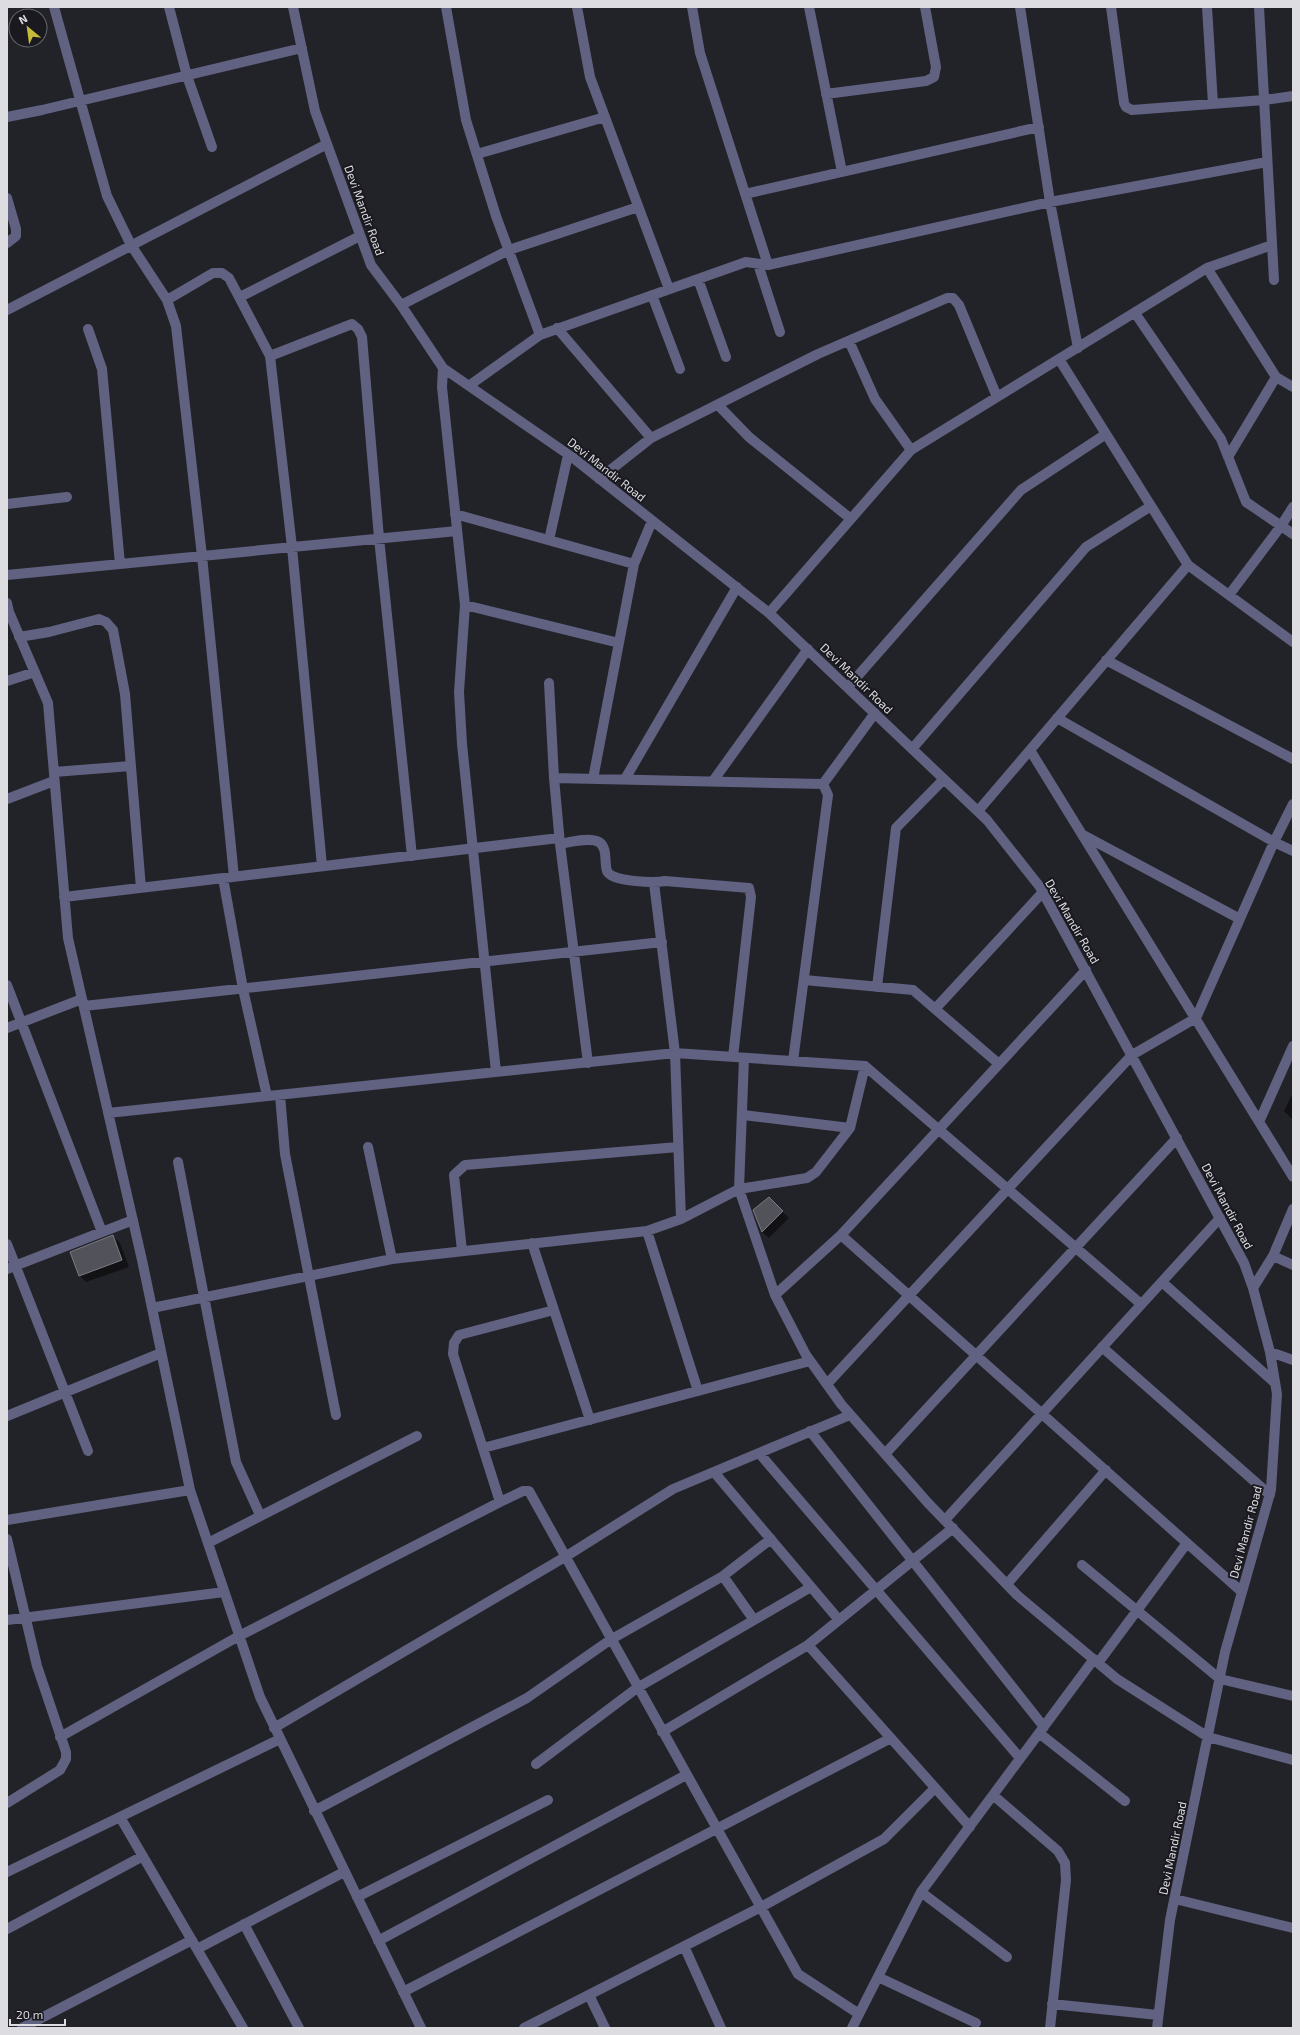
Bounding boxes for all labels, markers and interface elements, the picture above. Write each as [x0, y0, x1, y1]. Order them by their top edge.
north arrow [8, 8, 48, 48]
text: N [16, 11, 30, 26]
street label: Devi Mandir Road [342, 163, 388, 257]
street label: Devi Mandir Road [565, 434, 649, 504]
street label: Devi Mandir Road [818, 640, 896, 716]
street label: Devi Mandir Road [1043, 876, 1103, 966]
street label: Devi Mandir Road [1199, 1161, 1257, 1251]
street label: Devi Mandir Road [1226, 1484, 1264, 1580]
street label: Devi Mandir Road [1155, 1800, 1189, 1896]
scale bar [10, 2001, 65, 2027]
text: 20 m [16, 2007, 43, 2021]

